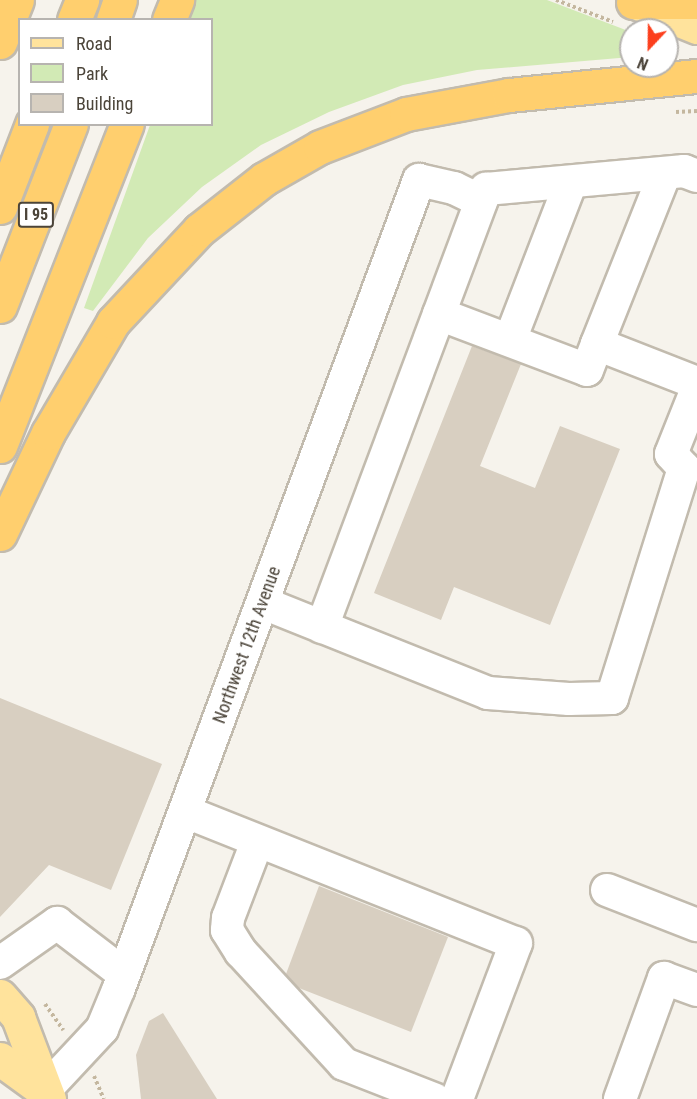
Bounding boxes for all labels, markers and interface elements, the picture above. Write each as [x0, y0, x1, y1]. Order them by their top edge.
legend [18, 18, 213, 126]
north arrow [619, 18, 679, 78]
text: Road [76, 33, 112, 54]
text: N [635, 53, 651, 74]
text: Park [76, 63, 108, 84]
text: Building [76, 93, 133, 114]
road number: I 95 [16, 202, 56, 228]
street label: Northwest 12th Avenue [209, 563, 285, 727]

